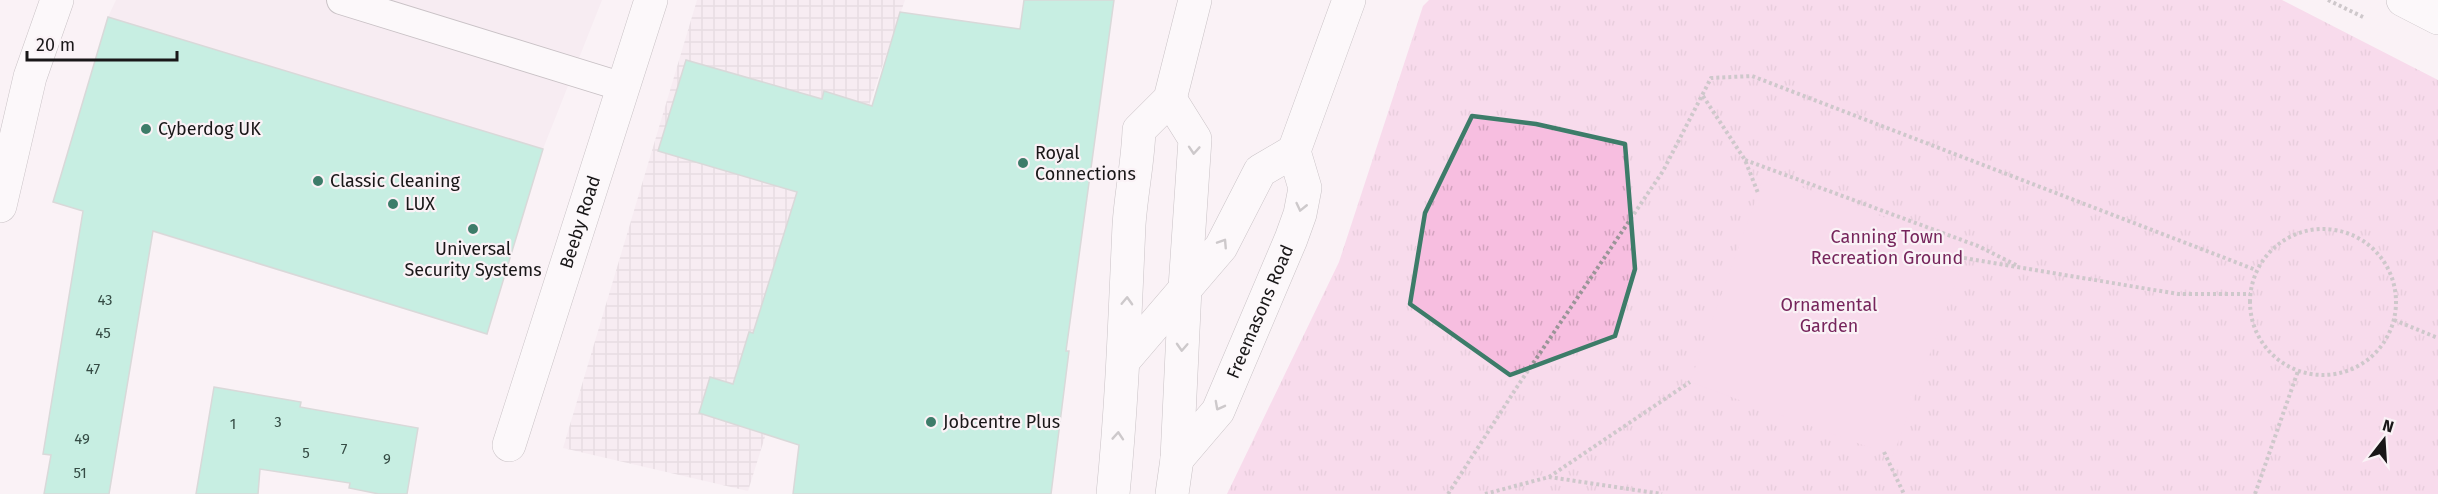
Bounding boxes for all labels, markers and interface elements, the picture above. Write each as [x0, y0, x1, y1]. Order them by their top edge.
scale bar [27, 24, 177, 62]
text: 20 m [36, 34, 75, 56]
place label: Cyberdog UK [158, 118, 261, 140]
marker: Cyberdog UK [139, 122, 153, 136]
place label: Royal Connections [1035, 142, 1136, 185]
one-way arrow [1188, 146, 1201, 155]
marker: Royal Connections [1016, 156, 1030, 170]
place label: Classic Cleaning [330, 170, 460, 192]
street label: Beeby Road [555, 173, 605, 271]
marker: Classic Cleaning [311, 174, 325, 188]
place label: LUX [405, 193, 435, 215]
marker: LUX [386, 197, 400, 211]
one-way arrow [1296, 202, 1309, 212]
marker: Universal Security Systems [466, 222, 480, 236]
park label: Canning Town Recreation Ground [1811, 226, 1963, 269]
place label: Universal Security Systems [404, 238, 542, 281]
one-way arrow [1215, 239, 1226, 250]
street label: Freemasons Road [1222, 241, 1298, 382]
house number: 43 [97, 291, 113, 309]
park label: Ornamental Garden [1781, 294, 1877, 337]
one-way arrow [1120, 296, 1133, 305]
house number: 45 [95, 324, 111, 342]
one-way arrow [1176, 342, 1189, 351]
house number: 47 [86, 360, 100, 378]
one-way arrow [1214, 400, 1226, 411]
north arrow [2354, 410, 2414, 470]
place label: Jobcentre Plus [943, 411, 1060, 433]
house number: 3 [274, 413, 282, 431]
house number: 1 [230, 415, 236, 433]
marker: Jobcentre Plus [924, 415, 938, 429]
text: N [2380, 415, 2396, 437]
house number: 49 [74, 430, 90, 448]
one-way arrow [1111, 431, 1124, 440]
house number: 7 [341, 440, 348, 458]
house number: 5 [302, 444, 310, 462]
house number: 9 [383, 450, 391, 468]
house number: 51 [73, 464, 87, 482]

